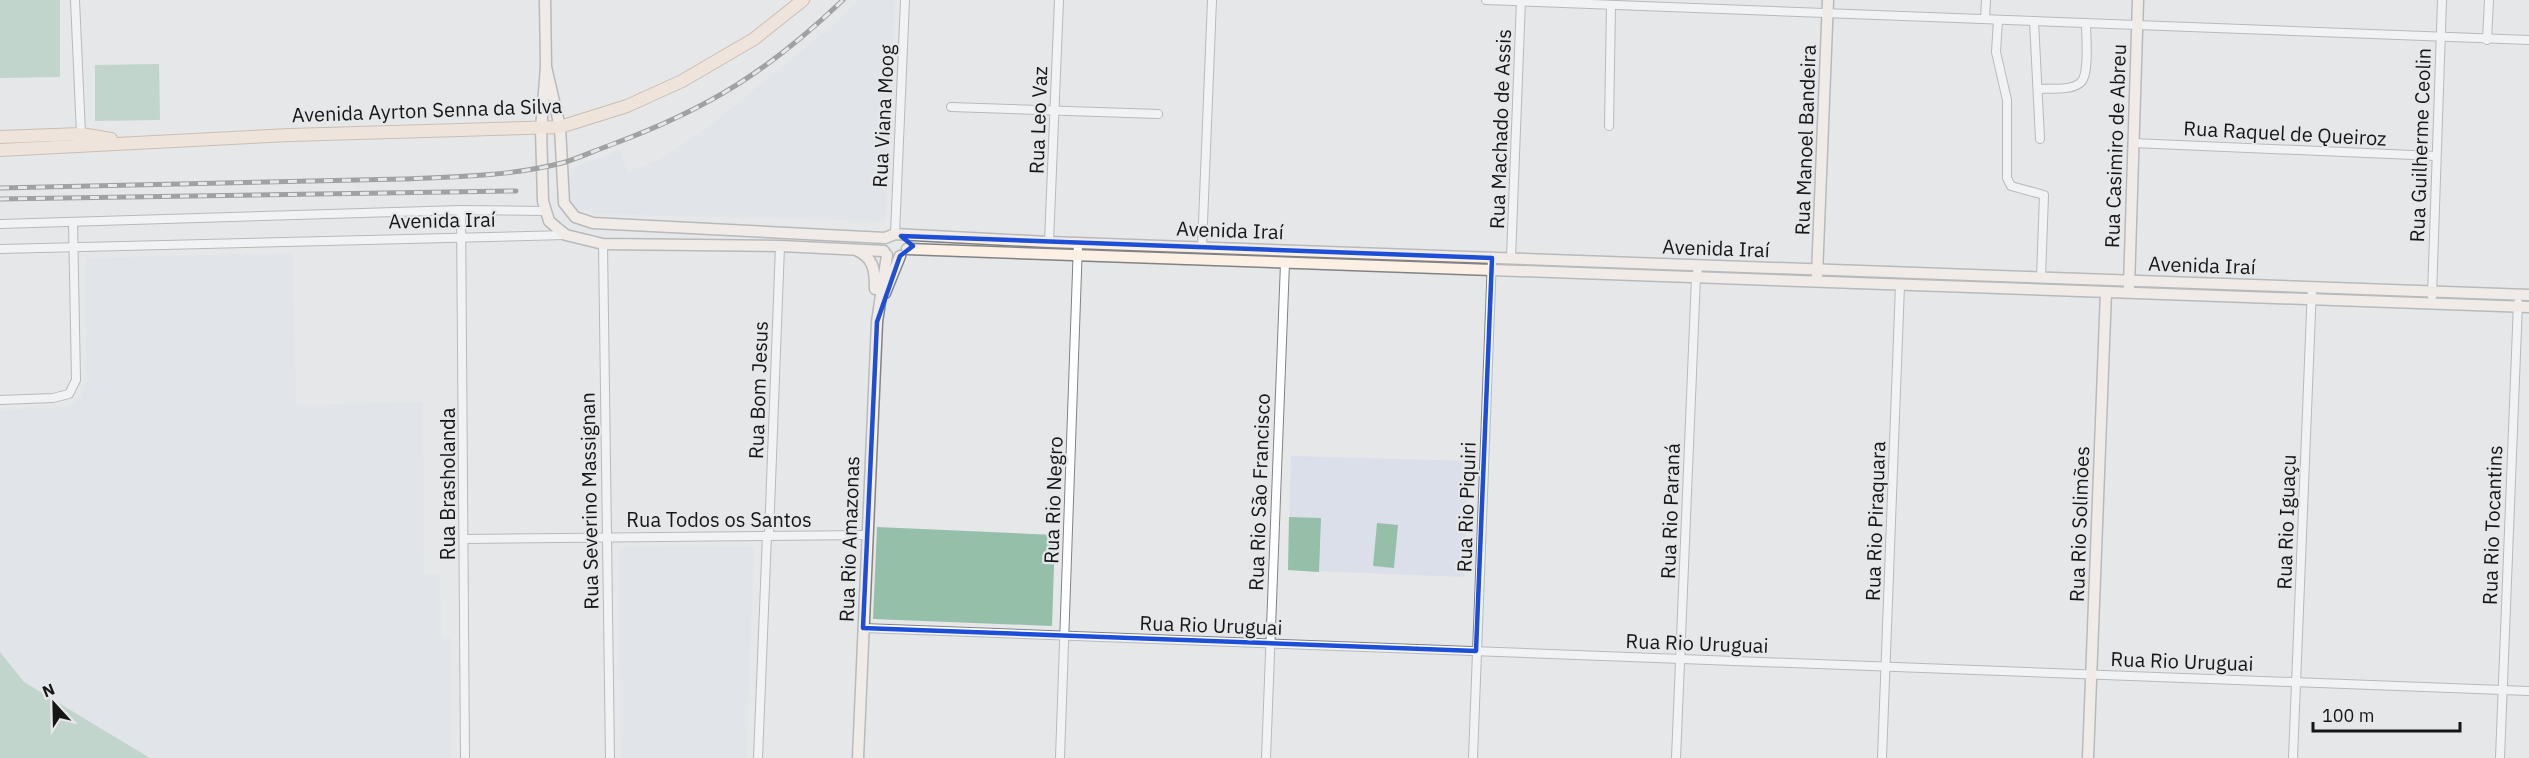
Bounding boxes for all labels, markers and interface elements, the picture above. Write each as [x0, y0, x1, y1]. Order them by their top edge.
street label: Rua Machado de Assis [1483, 28, 1517, 230]
street label: Rua Viana Moog [866, 43, 900, 188]
street label: Rua Casimiro de Abreu [2098, 43, 2132, 249]
street label: Rua Manoel Bandeira [1788, 44, 1822, 236]
street label: Rua Guilherme Ceolin [2403, 47, 2437, 243]
street label: Rua Leo Vaz [1023, 66, 1053, 174]
street label: Avenida Ayrton Senna da Silva [291, 92, 563, 128]
street label: Rua Raquel de Queiroz [2183, 114, 2387, 152]
street label: Avenida Iraí [388, 206, 496, 234]
street label: Avenida Iraí [1176, 215, 1284, 245]
street label: Avenida Iraí [1662, 233, 1770, 263]
street label: Avenida Iraí [2148, 250, 2256, 280]
street label: Rua Bom Jesus [742, 321, 774, 459]
street label: Rua Severino Massignan [574, 392, 604, 610]
street label: Rua Rio São Francisco [1242, 393, 1276, 591]
street label: Rua Brasholanda [434, 407, 461, 560]
street label: Rua Rio Negro [1037, 436, 1069, 564]
street label: Rua Rio Piraquara [1859, 440, 1891, 601]
street label: Rua Rio Piquiri [1450, 441, 1482, 573]
street label: Rua Rio Paraná [1654, 442, 1686, 579]
street label: Rua Rio Tocantins [2476, 445, 2508, 605]
street label: Rua Rio Solimões [2063, 446, 2095, 602]
street label: Rua Rio Iguaçu [2270, 454, 2302, 590]
street label: Rua Rio Amazonas [833, 455, 865, 623]
street label: Rua Todos os Santos [626, 506, 812, 533]
street label: Rua Rio Uruguai [1139, 609, 1283, 641]
street label: Rua Rio Uruguai [1625, 627, 1769, 659]
street label: Rua Rio Uruguai [2110, 645, 2254, 677]
north arrow [24, 674, 84, 734]
text: N [39, 679, 58, 702]
scale bar [2313, 695, 2460, 733]
text: 100 m [2322, 704, 2374, 727]

